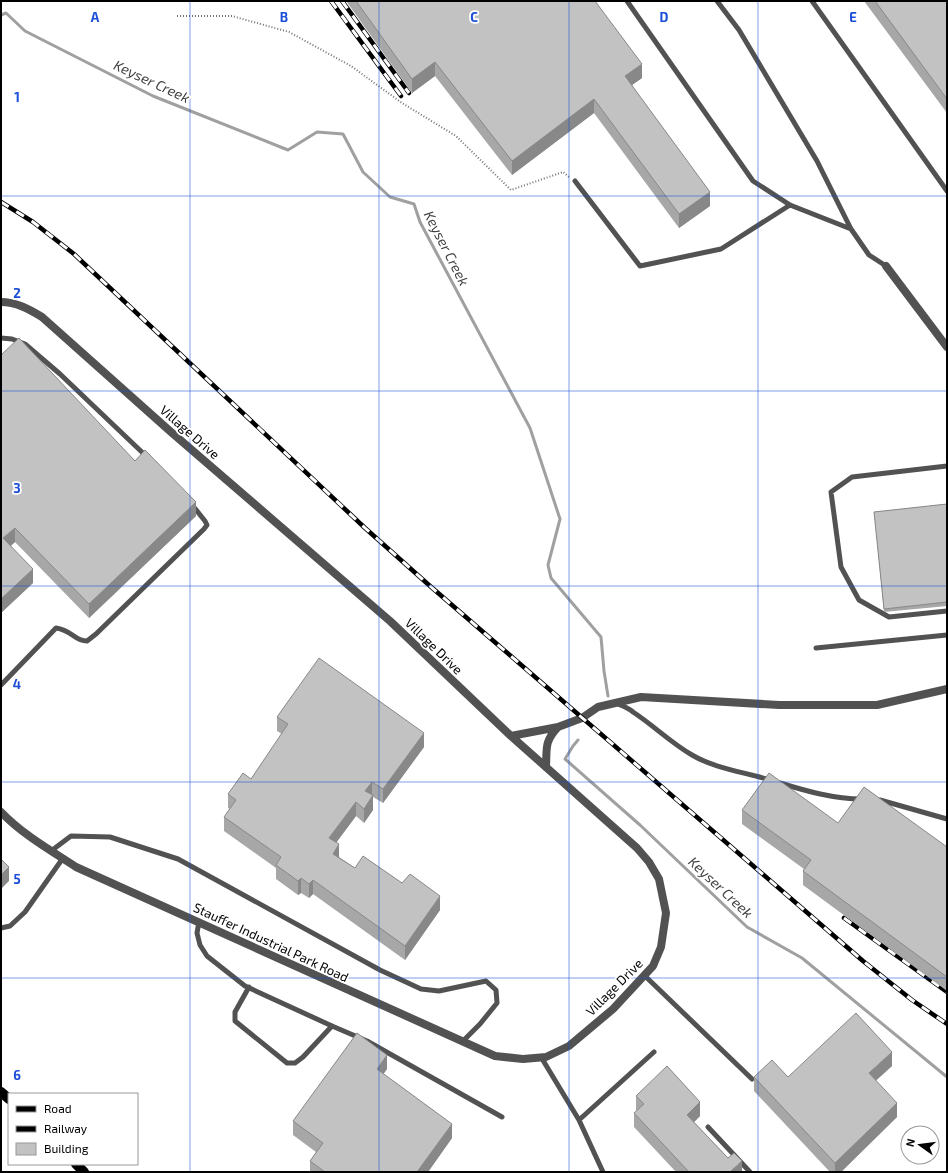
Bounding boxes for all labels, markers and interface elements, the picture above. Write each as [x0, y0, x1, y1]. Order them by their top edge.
text: A [91, 9, 100, 25]
text: B [280, 9, 288, 25]
text: C [470, 9, 478, 25]
text: D [660, 9, 669, 25]
text: E [849, 9, 857, 25]
water label: Keyser Creek [111, 56, 193, 106]
text: 1 [14, 89, 20, 105]
water label: Keyser Creek [421, 208, 473, 288]
text: 2 [13, 285, 21, 301]
street label: Village Drive [157, 402, 223, 462]
text: 3 [13, 480, 21, 496]
street label: Village Drive [402, 615, 466, 677]
text: 4 [13, 676, 21, 692]
water label: Keyser Creek [685, 853, 757, 921]
text: 5 [13, 871, 21, 887]
street label: Stauffer Industrial Park Road [191, 899, 351, 985]
street label: Village Drive [582, 955, 646, 1019]
text: 6 [13, 1067, 21, 1083]
legend [8, 1093, 138, 1165]
text: Road [44, 1101, 72, 1115]
text: Railway [44, 1121, 88, 1135]
north arrow [900, 1125, 940, 1165]
text: N [903, 1137, 917, 1148]
text: Building [44, 1141, 89, 1155]

